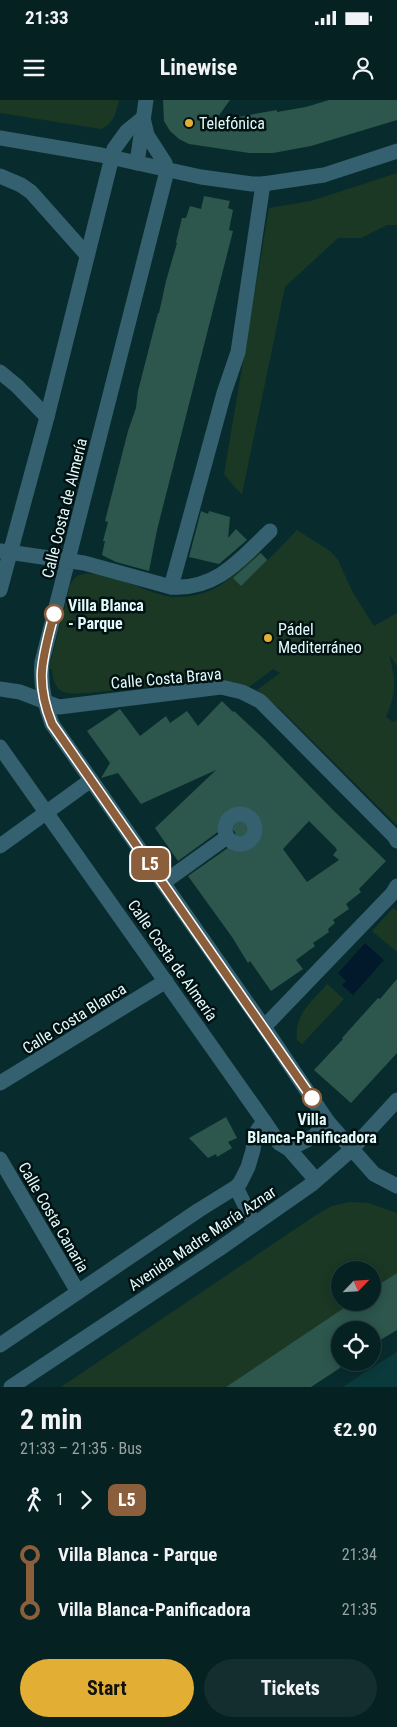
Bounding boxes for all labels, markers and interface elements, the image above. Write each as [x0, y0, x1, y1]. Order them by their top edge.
text: 21:33 [25, 6, 69, 29]
icon: menu [20, 54, 48, 82]
icon: person [349, 54, 377, 82]
text: Linewise [160, 55, 237, 80]
place label: Telefónica [199, 114, 265, 133]
marker: Telefónica [183, 117, 195, 129]
street label: Calle Costa de Almería [38, 436, 91, 580]
place label: Villa Blanca - Parque [68, 596, 144, 633]
marker: Villa Blanca - Parque [44, 604, 64, 624]
place label: Pádel Mediterráneo [278, 620, 362, 657]
marker: Pádel Mediterráneo [262, 632, 274, 644]
street label: Calle Costa Brava [110, 664, 222, 693]
line badge: L5 [128, 848, 172, 880]
text: L5 [141, 853, 159, 874]
street label: Calle Costa de Almería [124, 896, 222, 1025]
street label: Calle Costa Blanca [19, 979, 130, 1058]
marker: Villa Blanca-Panificadora [302, 1088, 322, 1108]
place label: Villa Blanca-Panificadora [247, 1110, 377, 1147]
street label: Calle Costa Canaria [14, 1159, 93, 1276]
street label: Avenida Madre María Aznar [125, 1182, 280, 1295]
north arrow [331, 1261, 381, 1311]
map controls [331, 1261, 381, 1371]
button: locate [331, 1321, 381, 1371]
text: 2 min [20, 1403, 82, 1436]
text: €2.90 [333, 1418, 377, 1441]
text: 21:33 – 21:35 · Bus [20, 1439, 142, 1458]
icon: walk [20, 1486, 48, 1514]
icon: forward [72, 1486, 100, 1514]
text: L5 [118, 1489, 136, 1510]
text: 1 [56, 1490, 64, 1509]
text: Villa Blanca - Parque [58, 1543, 217, 1566]
text: 21:34 [342, 1545, 377, 1564]
text: Villa Blanca-Panificadora [58, 1598, 251, 1621]
text: 21:35 [342, 1600, 377, 1619]
button: Start [20, 1659, 194, 1717]
button: Tickets [204, 1659, 377, 1717]

